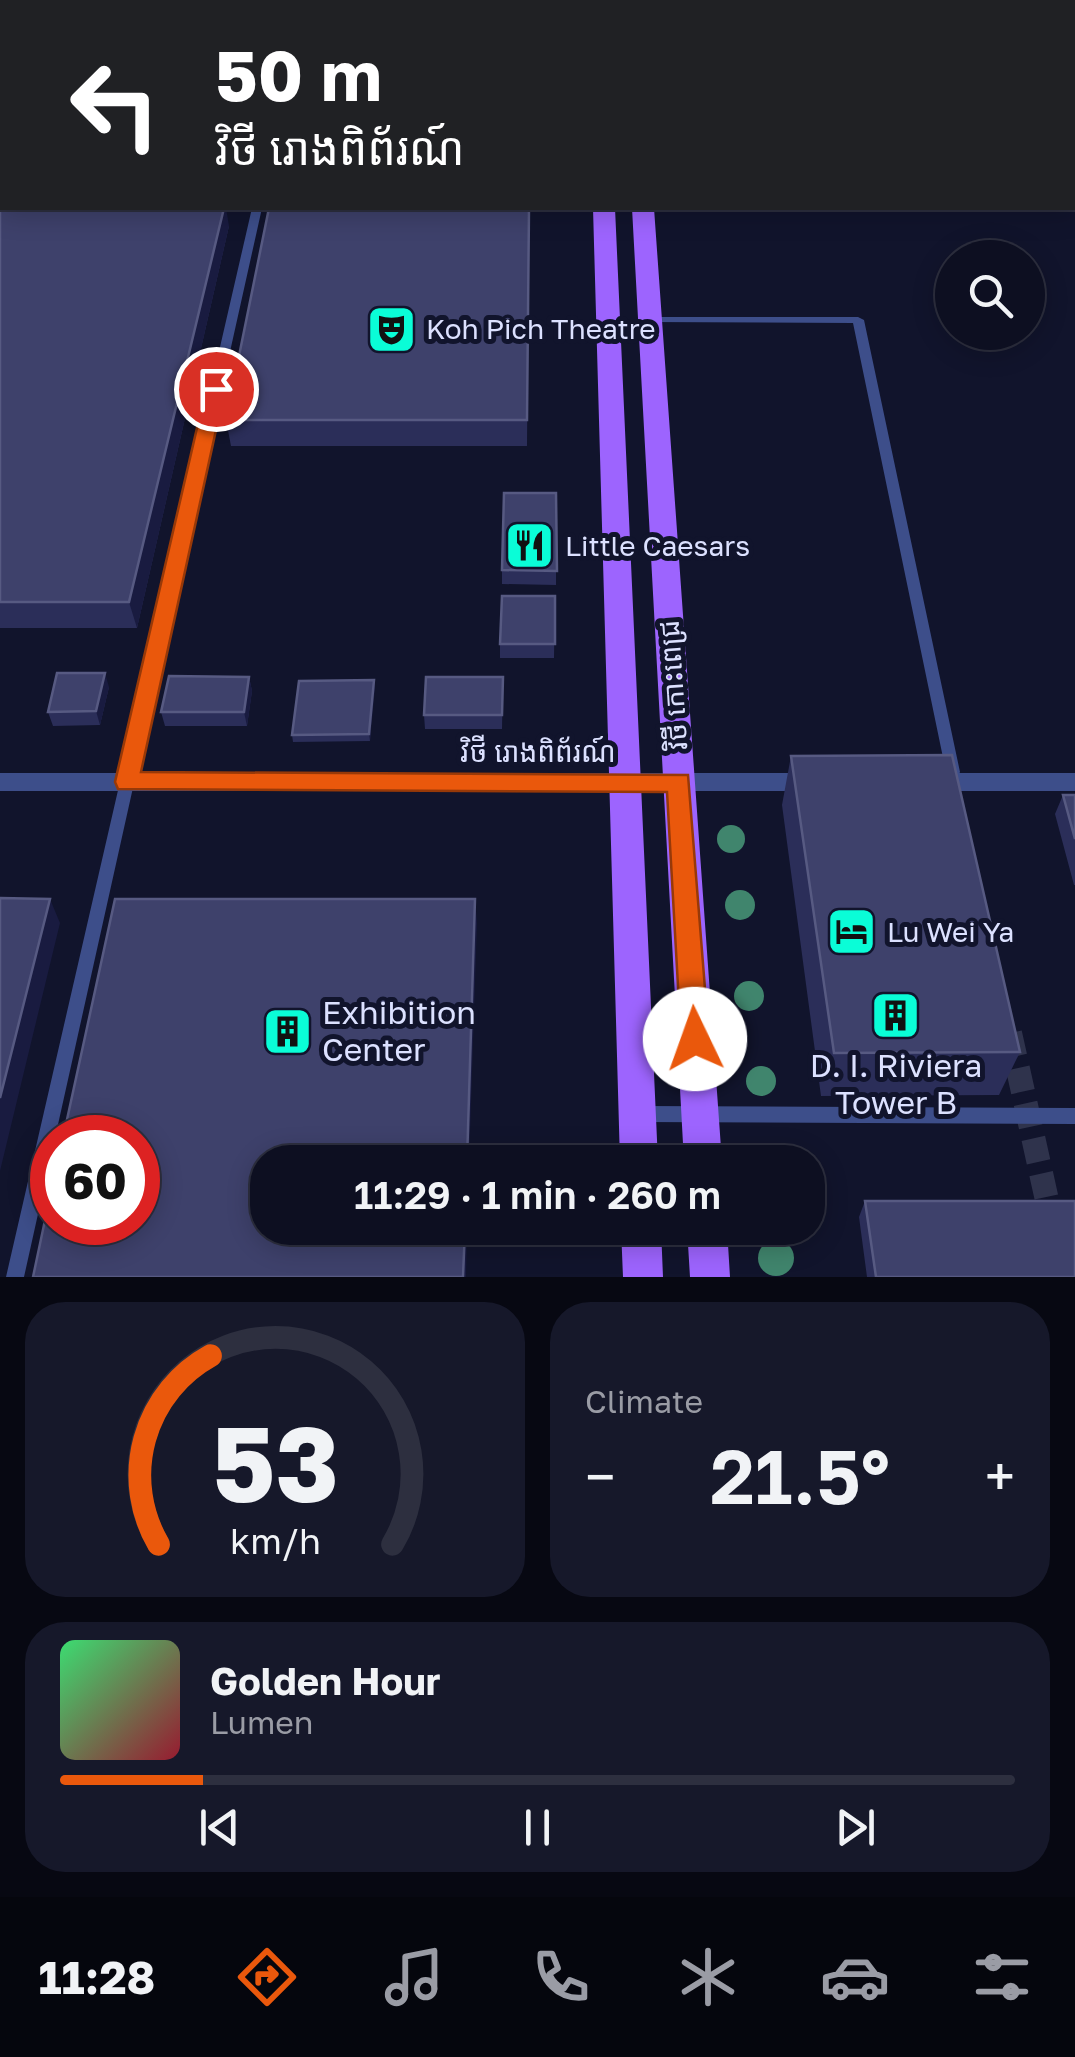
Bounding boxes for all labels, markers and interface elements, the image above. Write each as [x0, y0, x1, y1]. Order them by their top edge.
text: 50 m [215, 32, 382, 116]
icon: left [50, 40, 180, 170]
text: វិថី រោងពិព័រណ៍ [215, 121, 465, 175]
map controls [935, 240, 1045, 350]
button: search [935, 240, 1045, 350]
theatre icon: Koh Pich Theatre [365, 303, 417, 355]
place label: Koh Pich Theatre [426, 312, 656, 345]
pin [174, 347, 259, 432]
icon: arrive [189, 362, 244, 417]
restaurant icon: Little Caesars [504, 520, 556, 572]
place label: Little Caesars [565, 529, 750, 562]
street label: វិថី កោះពេជ្រ [651, 619, 695, 751]
street label: វិថី រោងពិព័រណ៍ [460, 734, 616, 768]
hotel icon: Lu Wei Ya [826, 906, 878, 958]
place label: Lu Wei Ya [887, 915, 1014, 948]
position arrow [643, 987, 747, 1091]
building icon: D. I. Riviera Tower B [870, 990, 922, 1042]
place label: Exhibition Center [322, 993, 476, 1068]
building icon: Exhibition Center [261, 1005, 313, 1057]
place label: D. I. Riviera Tower B [810, 1046, 982, 1121]
speed limit sign: 60 [30, 1115, 160, 1245]
text: 11:29 · 1 min · 260 m [354, 1172, 721, 1217]
text: Climate [585, 1382, 703, 1420]
text: 53 [212, 1400, 338, 1525]
text: 21.5° [710, 1430, 890, 1521]
text: − [585, 1443, 615, 1509]
text: + [985, 1443, 1015, 1509]
text: km/h [230, 1519, 320, 1562]
text: Golden Hour [210, 1658, 441, 1703]
text: Lumen [210, 1703, 314, 1741]
icon: previous [192, 1800, 247, 1855]
icon: pause [510, 1800, 565, 1855]
icon: next [828, 1800, 883, 1855]
icon: directions [232, 1942, 302, 2012]
icon: music [379, 1942, 449, 2012]
icon: phone [526, 1942, 596, 2012]
icon: climate [673, 1942, 743, 2012]
icon: car [820, 1942, 890, 2012]
icon: filters [967, 1942, 1037, 2012]
text: 11:28 [38, 1950, 155, 2004]

